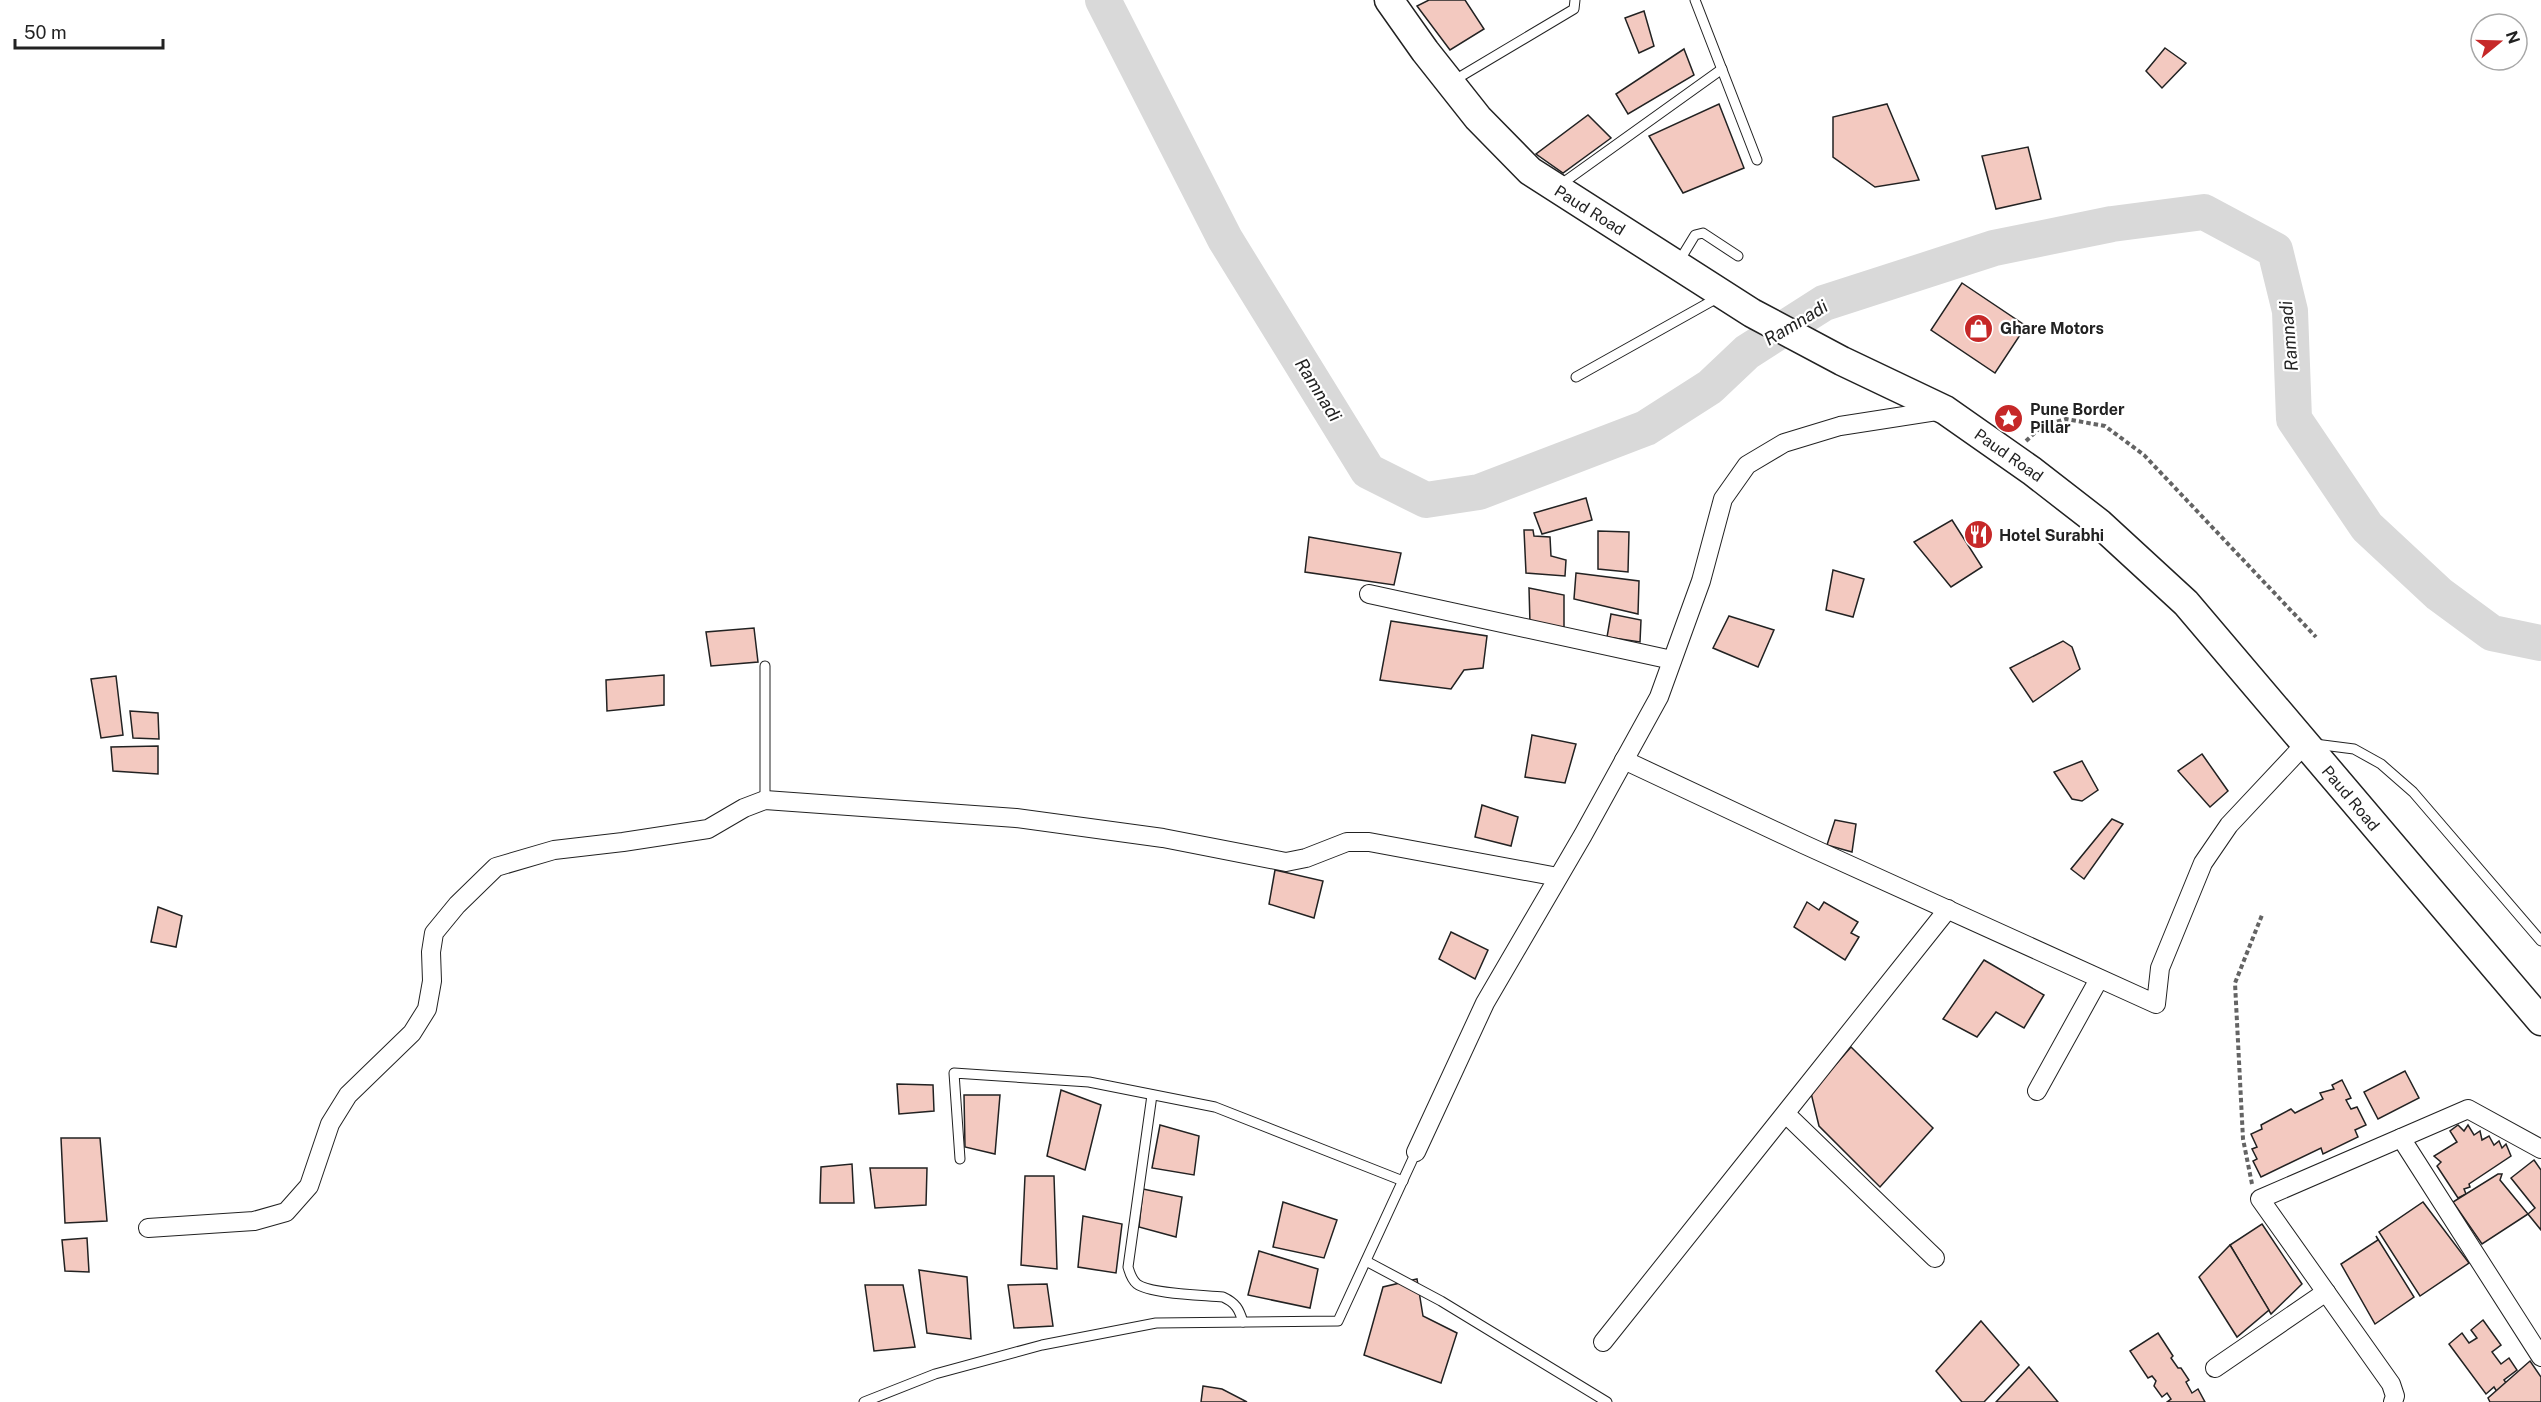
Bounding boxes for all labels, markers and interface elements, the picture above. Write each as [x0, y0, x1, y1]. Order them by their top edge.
scale bar [15, 12, 164, 50]
north arrow [2469, 12, 2529, 72]
text: 50 m [24, 22, 67, 43]
text: N [2502, 28, 2524, 46]
street label: Paud Road [1551, 181, 1628, 240]
water label: Ramnadi [1760, 295, 1832, 350]
water label: Ramnadi [2275, 299, 2302, 372]
shop icon: Ghare Motors [1963, 312, 1995, 344]
place label: Ghare Motors [2000, 319, 2104, 338]
water label: Ramnadi [1291, 354, 1346, 426]
place label: Pune Border Pillar [2030, 400, 2125, 437]
place icon: Pune Border Pillar [1993, 402, 2025, 434]
street label: Paud Road [1971, 425, 2047, 486]
restaurant icon: Hotel Surabhi [1962, 519, 1994, 551]
place label: Hotel Surabhi [1999, 526, 2104, 545]
street label: Paud Road [2318, 762, 2383, 835]

